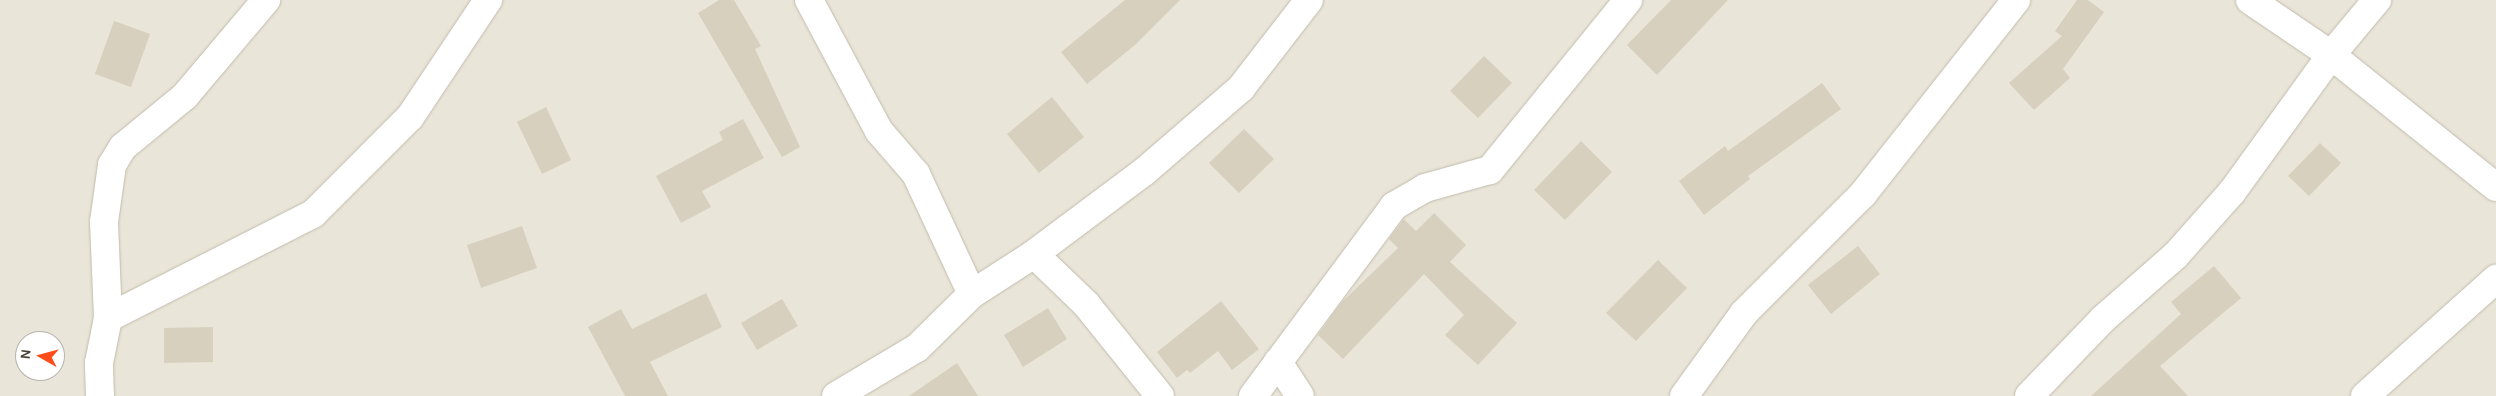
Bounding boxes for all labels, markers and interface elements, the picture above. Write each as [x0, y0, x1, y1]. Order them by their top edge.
north arrow [15, 331, 65, 381]
text: N [17, 348, 35, 360]

